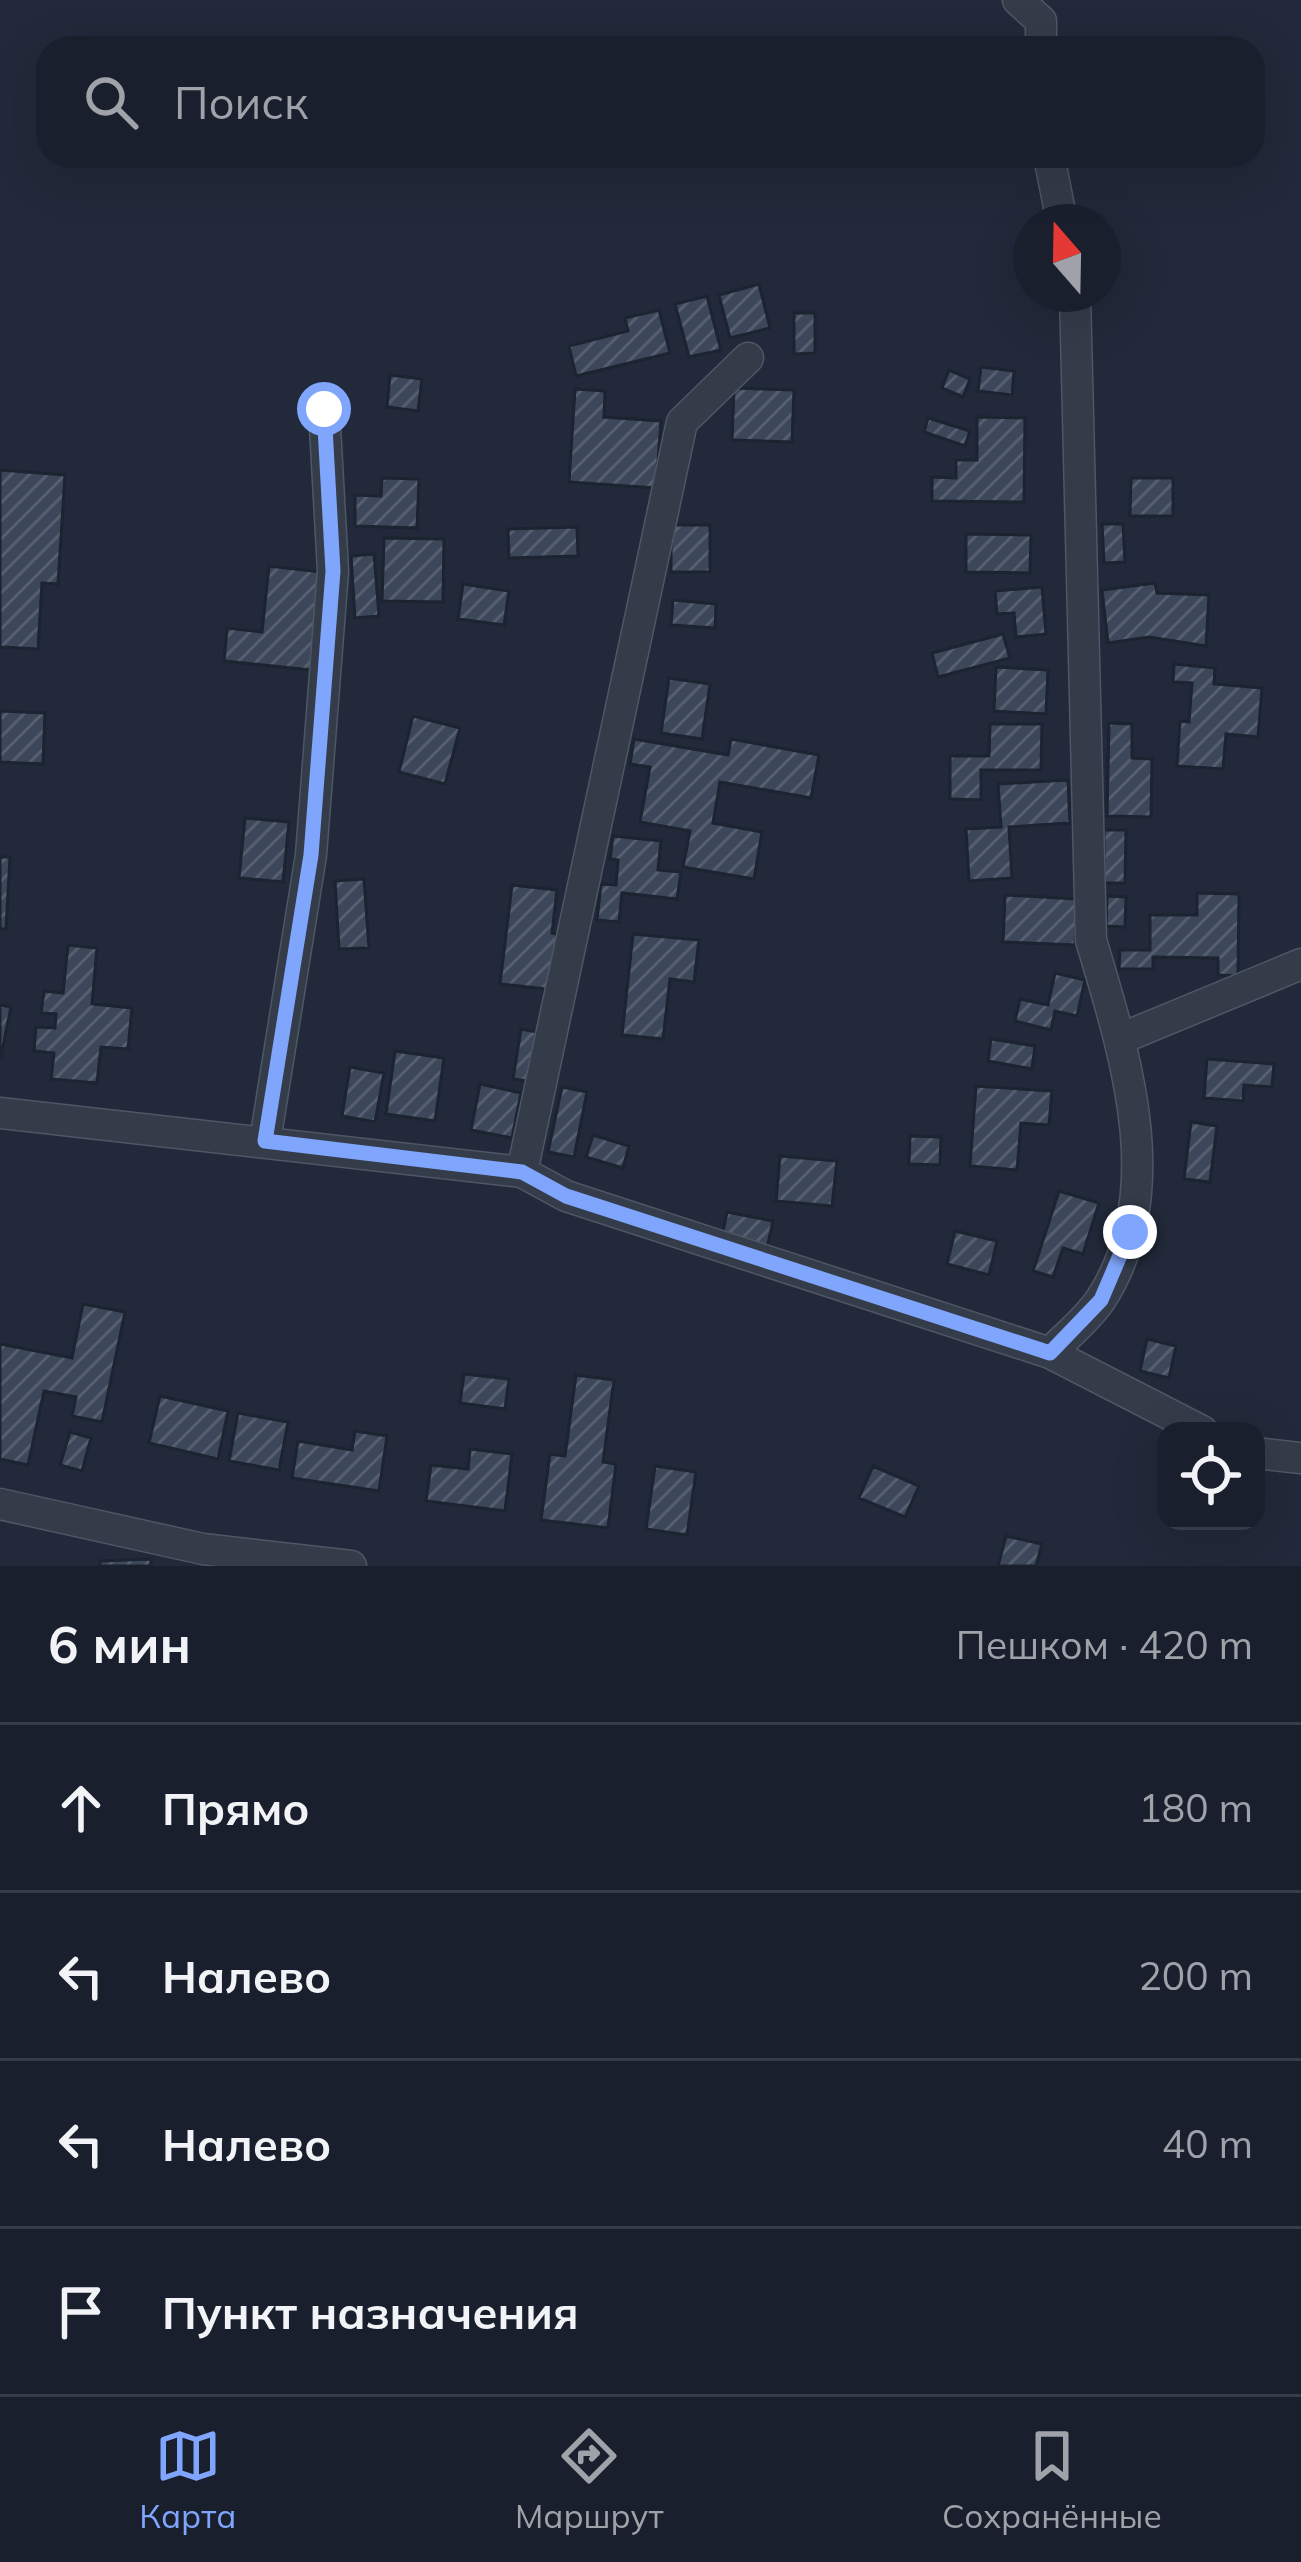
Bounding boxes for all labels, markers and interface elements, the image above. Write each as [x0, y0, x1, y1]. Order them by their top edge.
search box [36, 36, 1265, 168]
icon: search [78, 69, 144, 135]
text: Поиск [174, 74, 308, 130]
north arrow [1013, 204, 1121, 312]
route start [297, 382, 351, 436]
route end [1103, 1205, 1157, 1259]
map controls [1157, 1422, 1265, 1530]
button: locate [1157, 1422, 1265, 1530]
text: 6 мин [48, 1612, 191, 1676]
text: Пешком · 420 m [956, 1620, 1253, 1669]
icon: ahead [48, 1775, 114, 1841]
text: Прямо [162, 1780, 310, 1836]
text: 180 m [1138, 1783, 1253, 1832]
icon: left [48, 1943, 114, 2009]
text: Налево [162, 1948, 331, 2004]
text: 200 m [1138, 1951, 1253, 2000]
icon: left [48, 2111, 114, 2177]
text: Налево [162, 2116, 331, 2172]
text: 40 m [1162, 2119, 1253, 2168]
icon: arrive [48, 2279, 114, 2345]
text: Пункт назначения [162, 2284, 579, 2340]
tab: Карта [139, 2423, 236, 2536]
tab: Маршрут [515, 2423, 663, 2536]
tab: Сохранённые [942, 2423, 1162, 2536]

